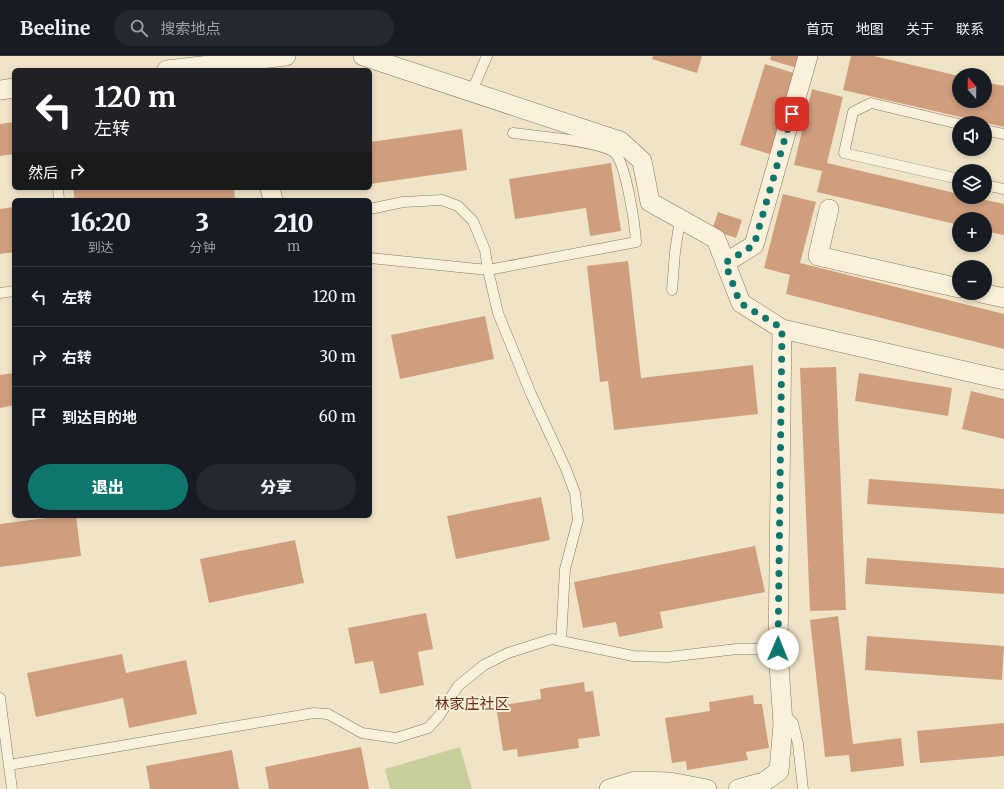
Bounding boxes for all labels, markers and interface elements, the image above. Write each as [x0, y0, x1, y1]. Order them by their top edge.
search box [114, 10, 394, 46]
text: Beeline [20, 16, 90, 40]
icon: search [128, 17, 150, 39]
text: 搜索地点 [160, 19, 220, 38]
text: 首页 [806, 20, 834, 38]
text: 地图 [856, 20, 884, 38]
text: 关于 [906, 20, 934, 38]
text: 联系 [956, 20, 984, 38]
north arrow [952, 68, 992, 108]
map controls [952, 68, 992, 300]
text: 120 m [94, 79, 176, 115]
icon: left [28, 84, 80, 136]
pin [775, 97, 809, 131]
icon: arrive [781, 103, 803, 125]
button: sound [952, 116, 992, 156]
text: 左转 [94, 117, 130, 140]
icon: right [66, 160, 88, 182]
text: 然后 [28, 163, 58, 182]
button: layers [952, 164, 992, 204]
text: 16:20 [70, 207, 131, 238]
text: 3 [196, 207, 209, 238]
text: 210 [274, 208, 314, 239]
button: + [952, 212, 992, 252]
text: m [287, 238, 300, 255]
text: 到达 [88, 239, 114, 256]
text: 分钟 [189, 239, 215, 256]
button: − [952, 260, 992, 300]
icon: left [28, 286, 50, 308]
text: 120 m [313, 287, 356, 306]
text: 左转 [62, 288, 92, 307]
icon: right [28, 346, 50, 368]
text: 30 m [319, 347, 356, 366]
text: 右转 [62, 348, 92, 367]
icon: arrive [28, 406, 50, 428]
text: 60 m [319, 407, 356, 426]
text: 到达目的地 [62, 408, 137, 427]
button: 退出 [28, 464, 188, 510]
button: 分享 [196, 464, 356, 510]
position arrow [757, 628, 799, 670]
district label: 林家庄社区 [434, 694, 510, 713]

